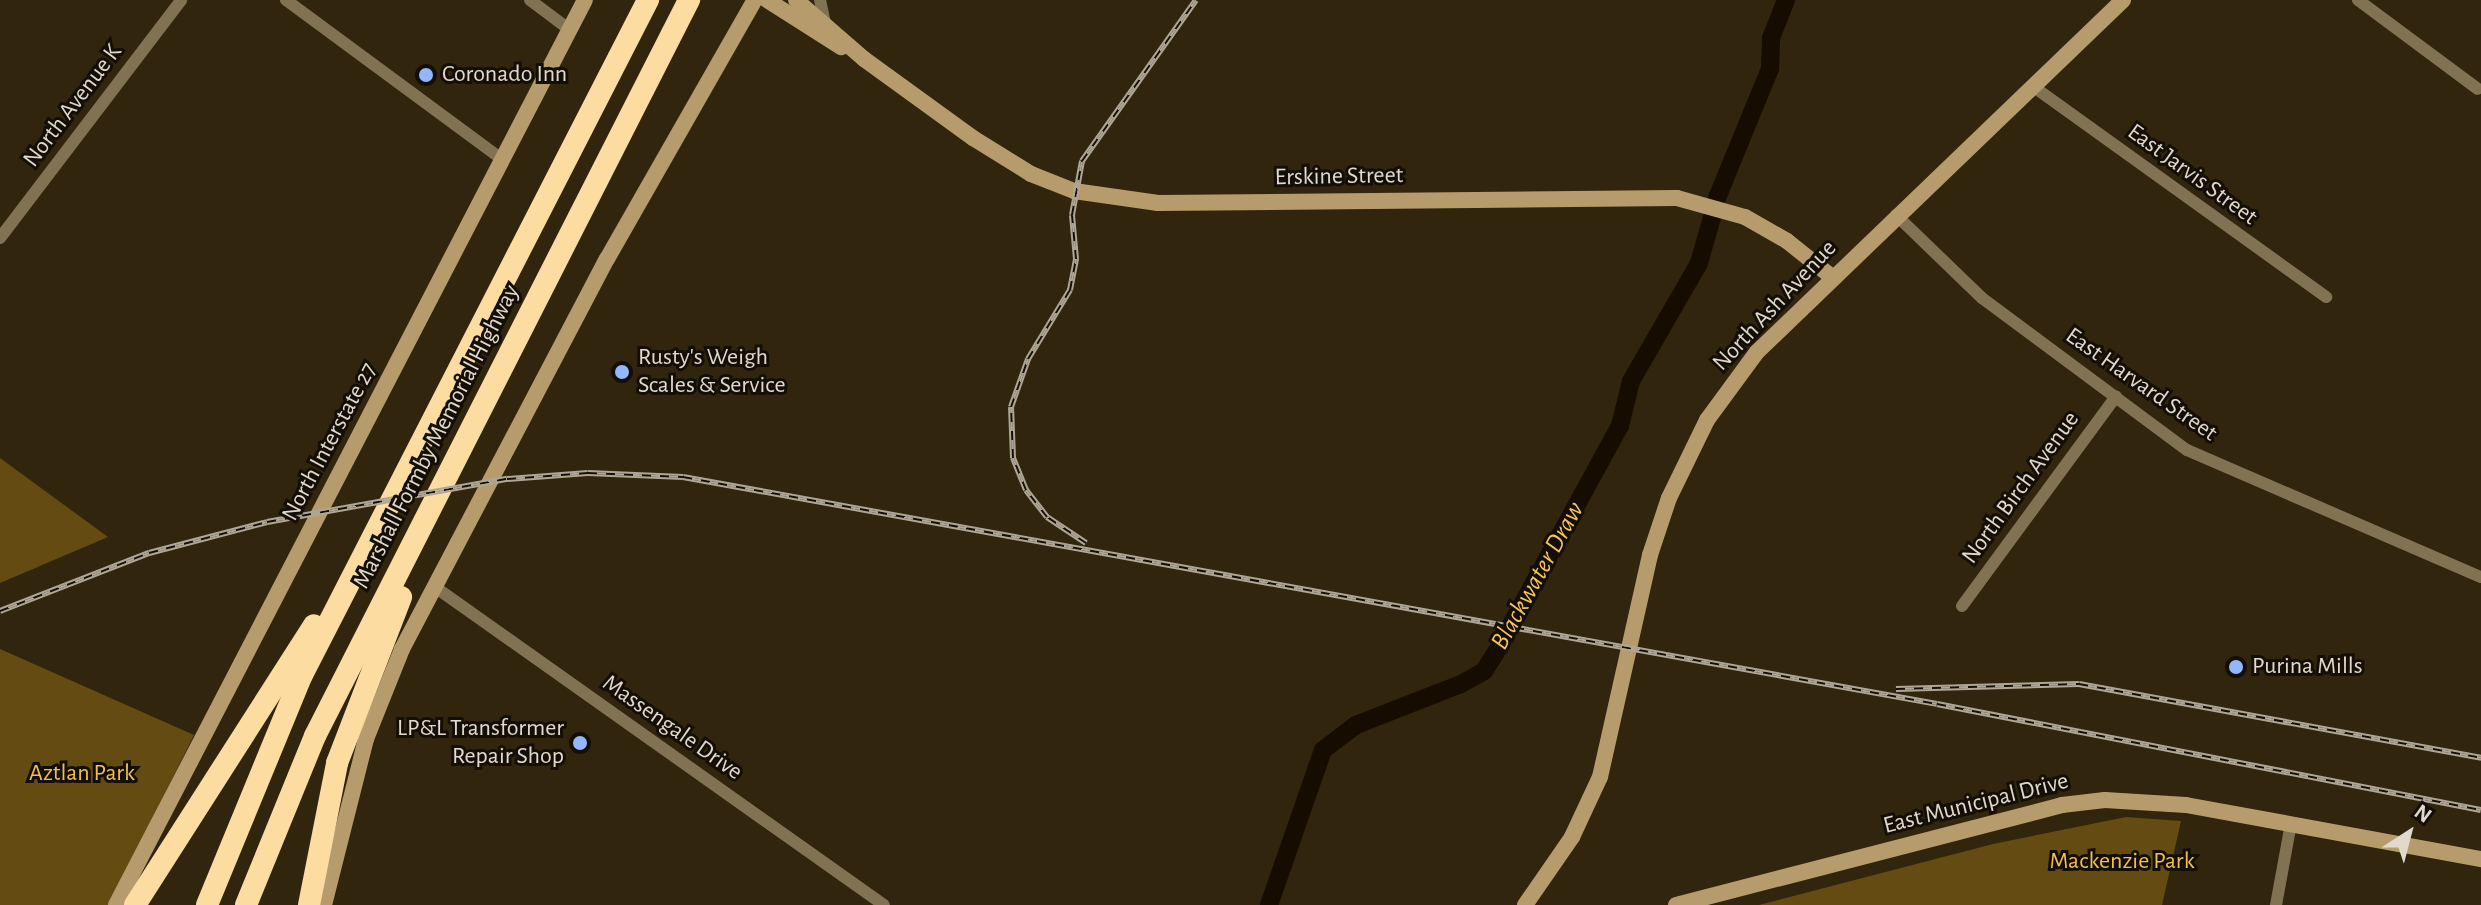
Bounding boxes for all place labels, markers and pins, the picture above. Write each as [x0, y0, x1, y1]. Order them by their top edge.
place label: Coronado Inn [442, 61, 567, 89]
marker: Coronado Inn [417, 66, 435, 84]
place label: Rusty's Weigh Scales & Service [638, 344, 786, 400]
marker: Rusty's Weigh Scales & Service [613, 363, 631, 381]
place label: Purina Mills [2252, 653, 2363, 681]
marker: Purina Mills [2227, 658, 2245, 676]
place label: LP&L Transformer Repair Shop [397, 715, 564, 771]
marker: LP&L Transformer Repair Shop [571, 734, 589, 752]

